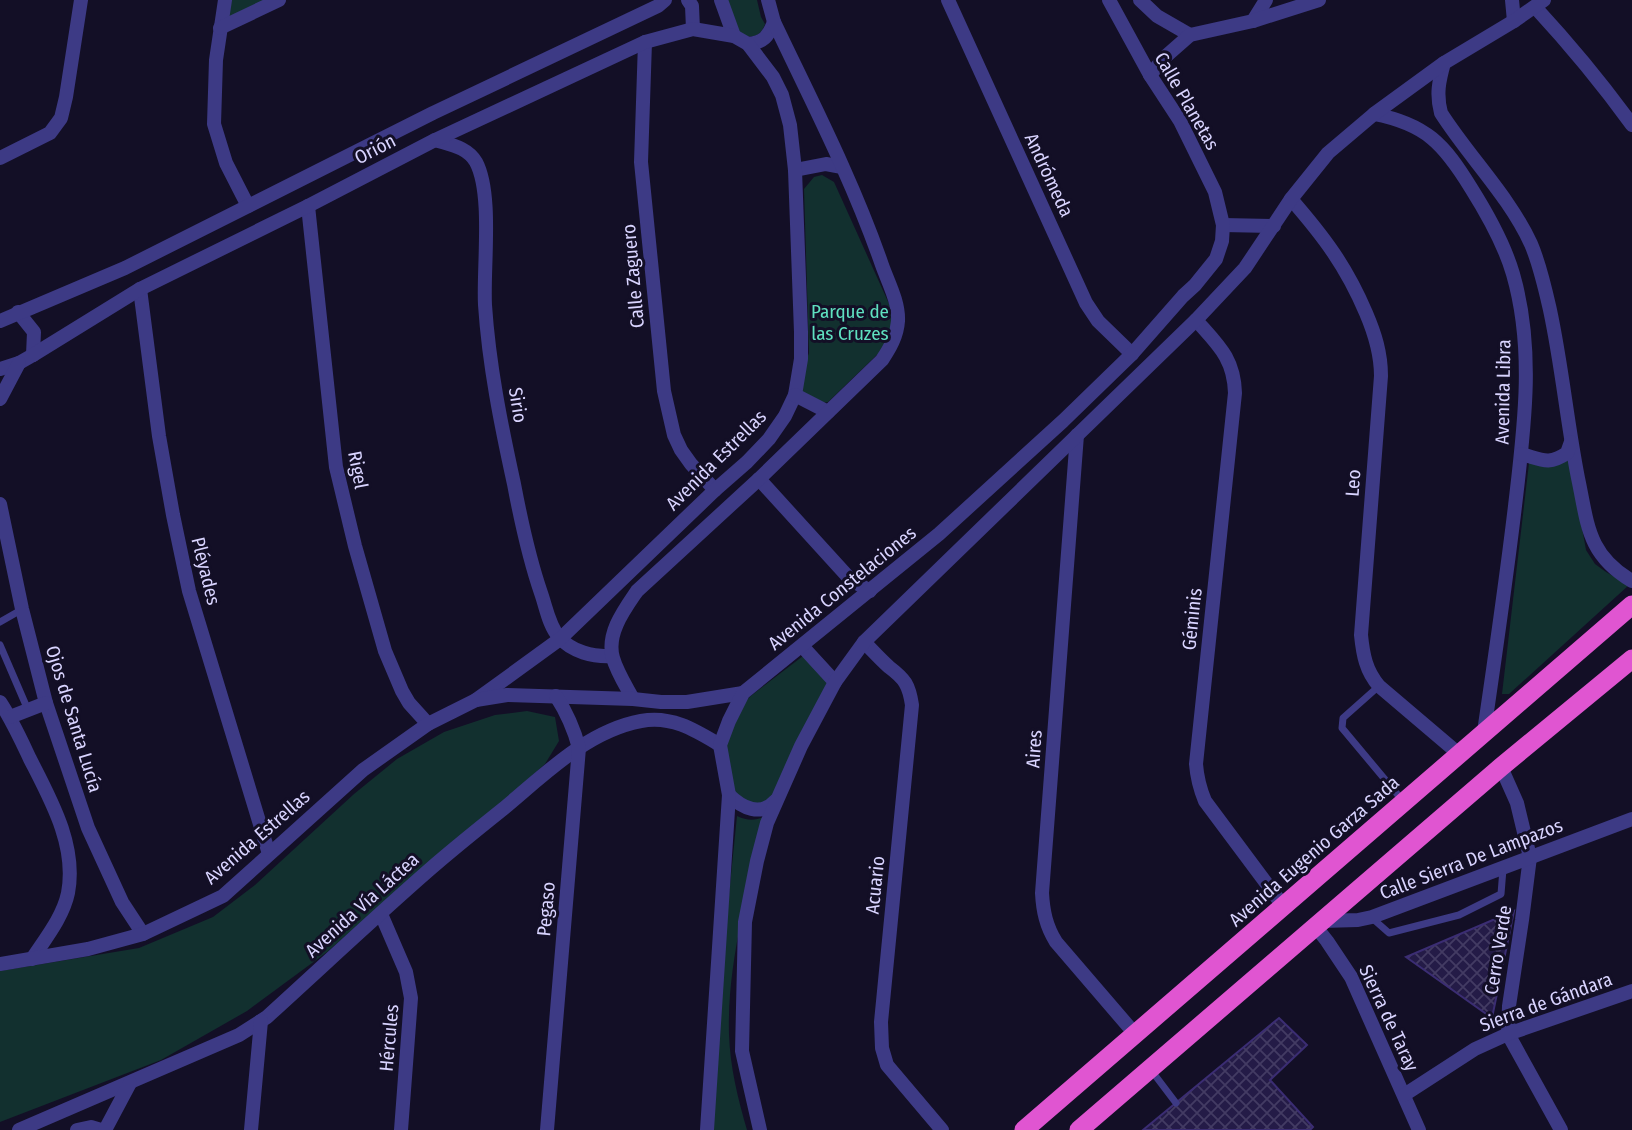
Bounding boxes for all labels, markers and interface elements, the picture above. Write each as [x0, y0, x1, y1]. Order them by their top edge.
street label: Calle Planetas [1150, 48, 1224, 154]
street label: Orión [350, 129, 400, 169]
street label: Andrómeda [1020, 129, 1078, 221]
street label: Calle Zaguero [617, 223, 649, 329]
park label: Parque de las Cruzes [811, 300, 889, 345]
street label: Avenida Libra [1491, 339, 1515, 445]
street label: Sirio [504, 386, 532, 424]
street label: Avenida Estrellas [661, 405, 771, 515]
street label: Rigel [343, 449, 373, 491]
street label: Leo [1341, 469, 1365, 497]
street label: Avenida Constelaciones [763, 521, 921, 655]
street label: Pléyades [186, 535, 226, 607]
street label: Géminis [1177, 587, 1207, 651]
street label: Ojos de Santa Lucía [41, 643, 107, 795]
street label: Aires [1021, 729, 1047, 769]
street label: Avenida Eugenio Garza Sada [1224, 771, 1404, 931]
street label: Avenida Estrellas [200, 785, 314, 889]
street label: Calle Sierra De Lampazos [1376, 813, 1566, 905]
street label: Avenida Vía Láctea [300, 848, 424, 962]
street label: Acuario [860, 855, 890, 915]
street label: Pegaso [532, 881, 560, 937]
street label: Cerro Verde [1480, 904, 1516, 996]
street label: Sierra de Taray [1354, 961, 1424, 1075]
street label: Sierra de Gándara [1477, 967, 1615, 1037]
street label: Hércules [375, 1003, 403, 1073]

